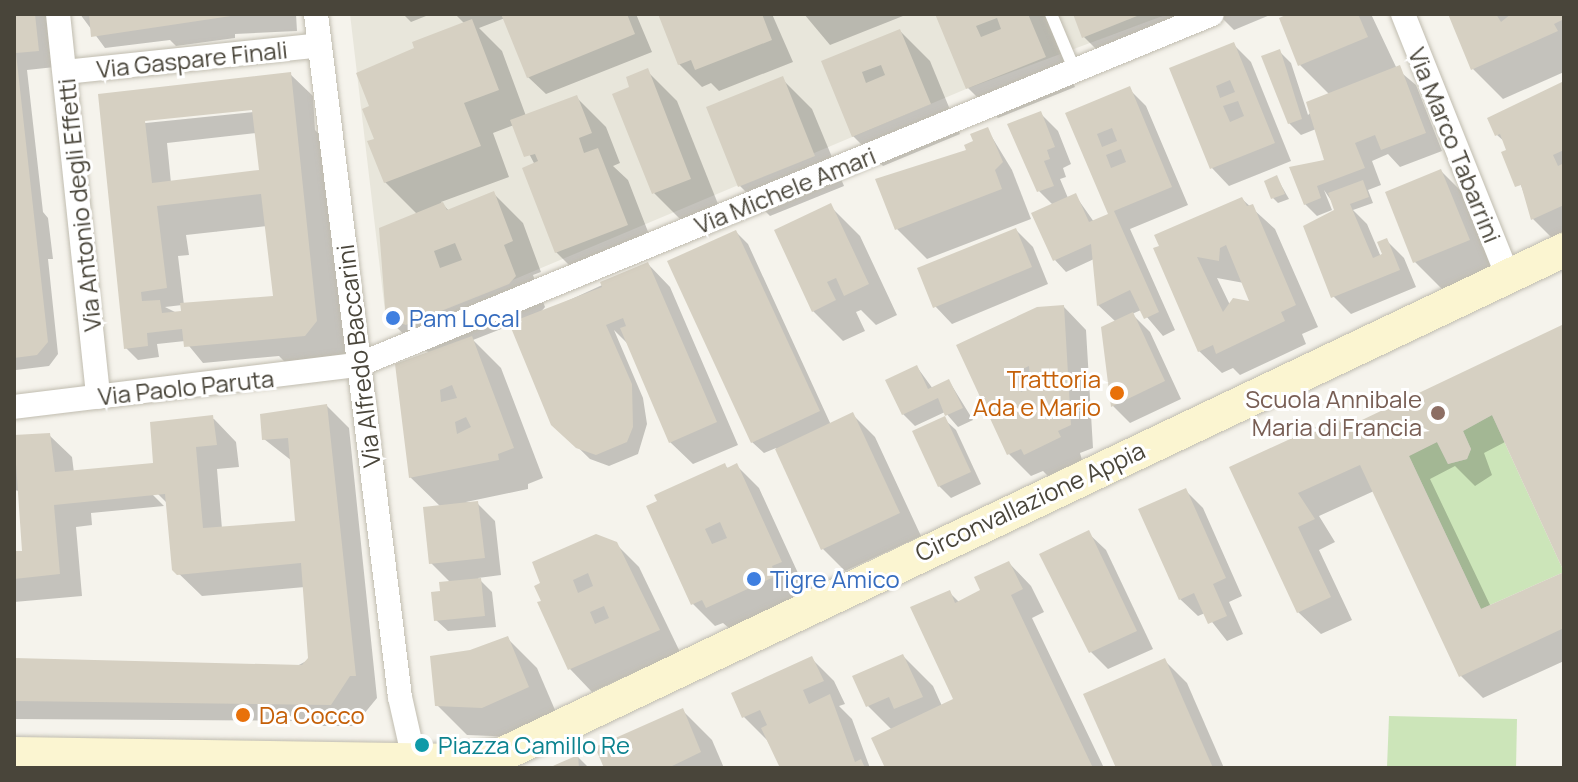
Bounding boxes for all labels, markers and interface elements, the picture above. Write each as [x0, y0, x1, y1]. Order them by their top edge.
street label: Via Gaspare Finali [95, 35, 289, 83]
street label: Via Marco Tabarrini [1403, 43, 1507, 247]
street label: Via Antonio degli Effetti [51, 77, 107, 333]
street label: Via Michele Amari [690, 141, 880, 239]
street label: Via Alfredo Baccarini [330, 243, 386, 469]
place label: Pam Local [409, 304, 520, 332]
marker: Pam Local [384, 309, 402, 327]
street label: Via Paolo Paruta [97, 363, 275, 411]
place label: Trattoria Ada e Mario [973, 365, 1101, 421]
marker: Trattoria Ada e Mario [1108, 384, 1126, 402]
place label: Scuola Annibale Maria di Francia [1245, 385, 1422, 441]
marker: Scuola Annibale Maria di Francia [1429, 404, 1447, 422]
street label: Circonvallazione Appia [911, 435, 1149, 567]
place label: Tigre Amico [770, 565, 900, 593]
marker: Tigre Amico [745, 570, 763, 588]
place label: Da Cocco [259, 701, 365, 729]
marker: Da Cocco [234, 706, 252, 724]
place label: Piazza Camillo Re [438, 731, 630, 759]
marker: Piazza Camillo Re [413, 736, 431, 754]

